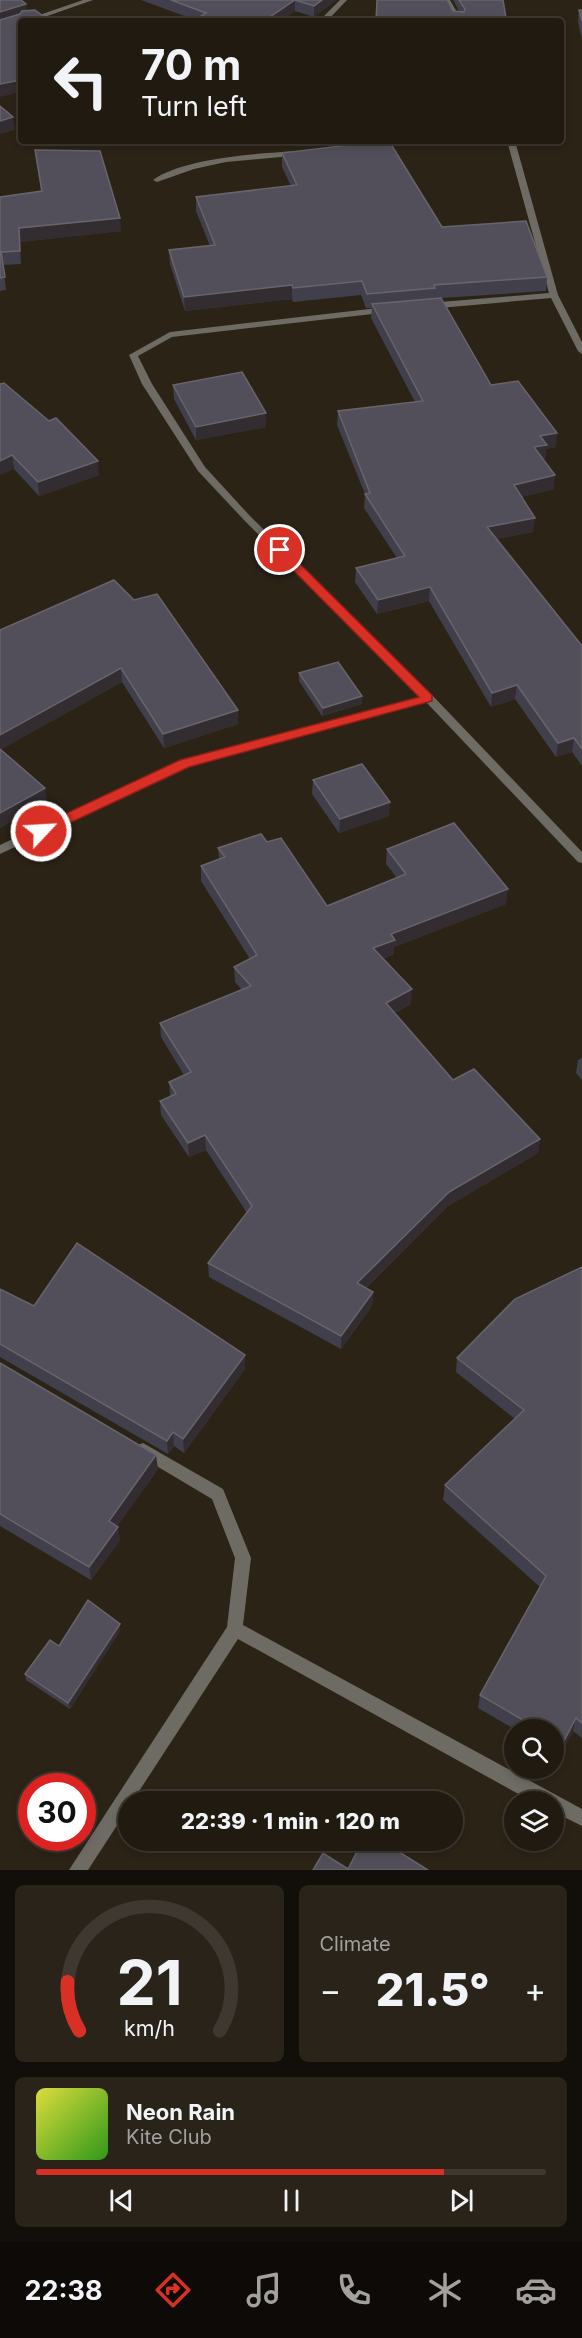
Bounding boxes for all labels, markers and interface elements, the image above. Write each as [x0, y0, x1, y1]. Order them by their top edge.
text: 70 m [141, 39, 241, 90]
icon: left [42, 42, 120, 120]
text: Turn left [141, 90, 247, 123]
pin [254, 524, 305, 575]
icon: arrive [263, 533, 296, 566]
position arrow [9, 799, 73, 863]
map controls [504, 1719, 564, 1851]
button: search [504, 1719, 564, 1779]
speed limit sign: 30 [18, 1773, 96, 1851]
button: layers [504, 1791, 564, 1851]
text: 22:39 · 1 min · 120 m [181, 1808, 400, 1834]
text: Climate [320, 1932, 391, 1956]
text: 21 [116, 1945, 182, 2020]
text: 21.5° [376, 1962, 490, 2017]
text: − [320, 1970, 341, 2010]
text: + [524, 1970, 546, 2010]
text: km/h [124, 2015, 175, 2041]
text: Neon Rain [126, 2099, 235, 2125]
text: Kite Club [126, 2125, 212, 2149]
icon: previous [105, 2184, 138, 2217]
icon: pause [275, 2184, 308, 2217]
icon: next [445, 2184, 478, 2217]
icon: directions [152, 2269, 194, 2311]
icon: music [243, 2269, 285, 2311]
icon: phone [333, 2269, 375, 2311]
icon: climate [424, 2269, 466, 2311]
icon: car [515, 2269, 557, 2311]
text: 22:38 [24, 2274, 103, 2307]

